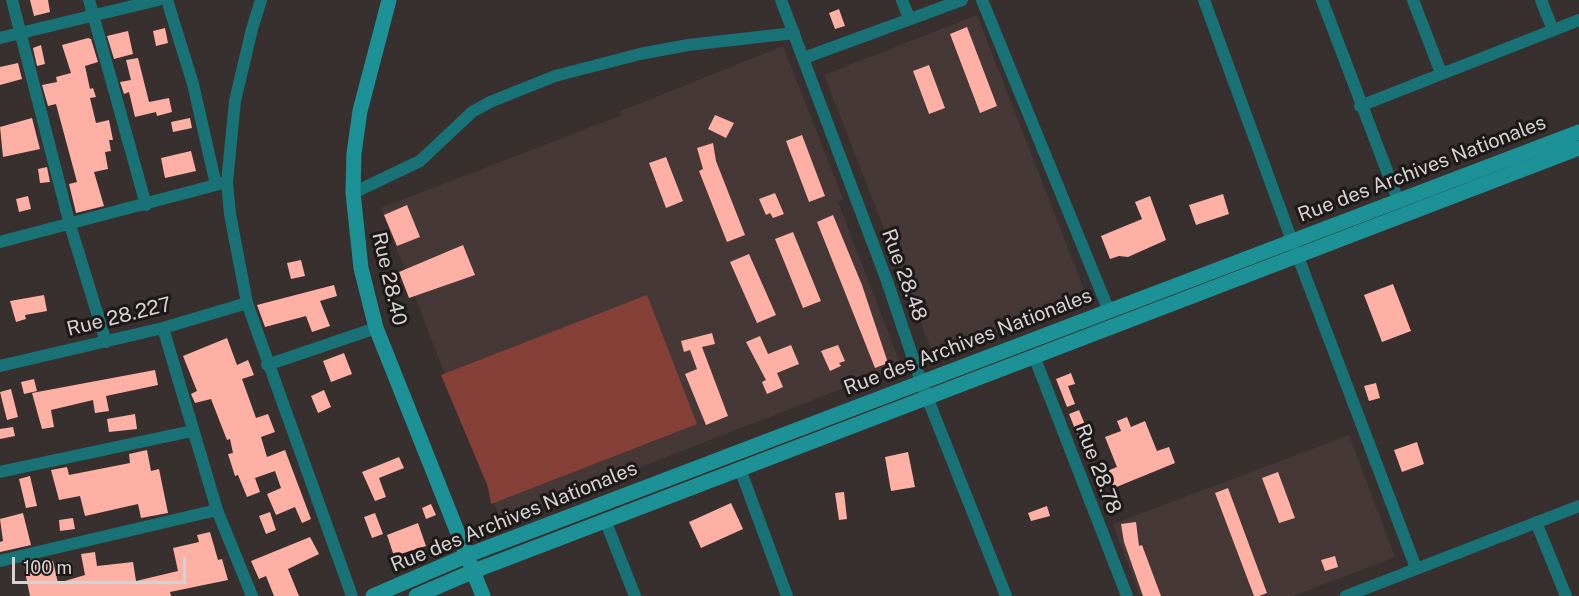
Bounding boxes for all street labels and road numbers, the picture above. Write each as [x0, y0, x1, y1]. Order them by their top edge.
street label: Rue des Archives Nationales [1295, 111, 1549, 227]
street label: Rue 28.48 [876, 226, 932, 324]
street label: Rue 28.40 [367, 230, 411, 328]
street label: Rue des Archives Nationales [841, 284, 1095, 400]
street label: Rue 28.227 [64, 292, 174, 342]
street label: Rue 28.78 [1070, 421, 1126, 517]
street label: Rue des Archives Nationales [387, 456, 641, 578]

